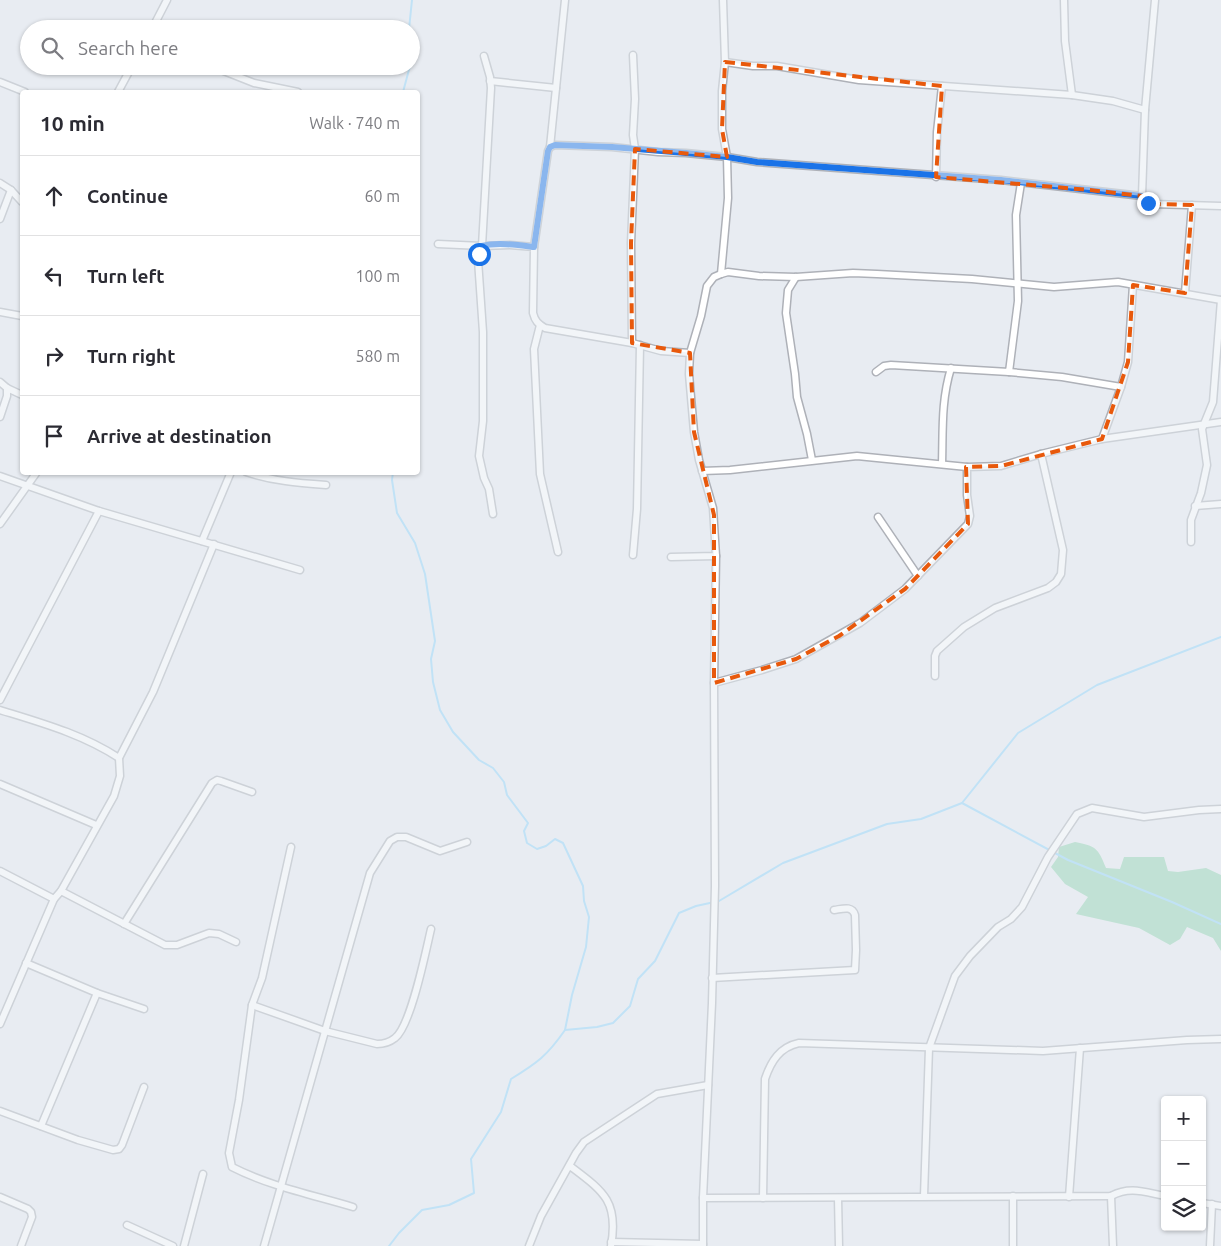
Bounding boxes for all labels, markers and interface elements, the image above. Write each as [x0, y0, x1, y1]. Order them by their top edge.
search box [20, 20, 420, 75]
icon: search [38, 34, 66, 62]
text: Search here [78, 37, 178, 59]
text: 10 min [40, 111, 105, 135]
text: Walk · 740 m [309, 114, 400, 132]
icon: ahead [40, 182, 68, 210]
text: Continue [87, 185, 168, 207]
text: 60 m [364, 187, 400, 205]
route end [1137, 192, 1160, 215]
route start [468, 243, 491, 266]
icon: left [40, 262, 68, 290]
text: Turn left [87, 265, 165, 287]
text: 100 m [355, 267, 400, 285]
icon: right [40, 342, 68, 370]
text: Turn right [87, 345, 175, 367]
text: 580 m [355, 347, 400, 365]
icon: arrive [40, 422, 68, 450]
text: Arrive at destination [87, 425, 272, 447]
map controls [1161, 1096, 1206, 1231]
button: + [1161, 1096, 1206, 1141]
button: − [1161, 1141, 1206, 1186]
button: layers [1161, 1186, 1206, 1231]

